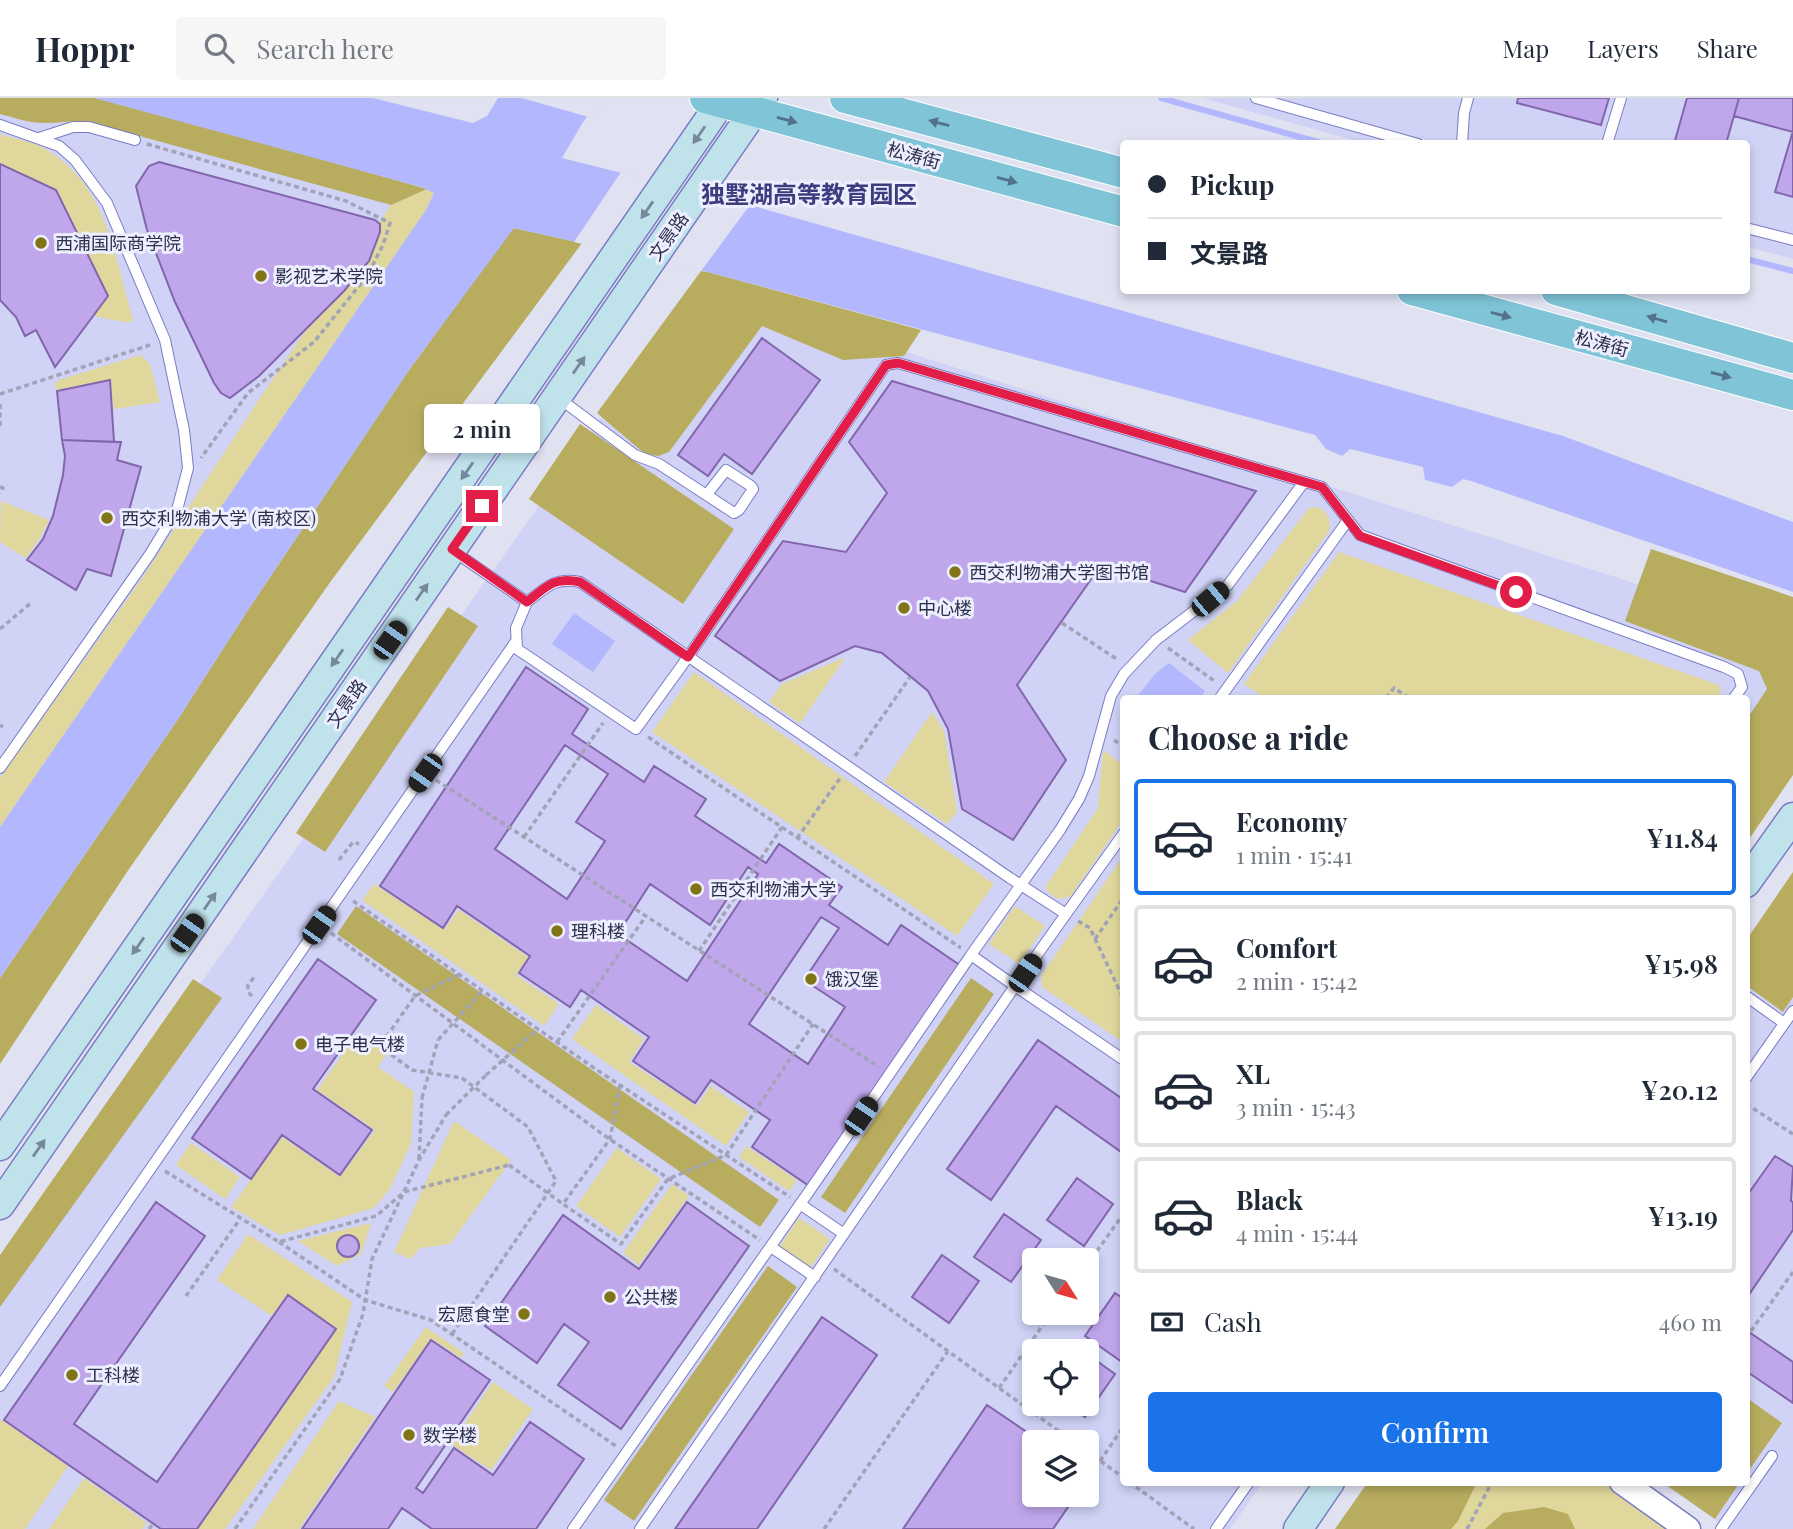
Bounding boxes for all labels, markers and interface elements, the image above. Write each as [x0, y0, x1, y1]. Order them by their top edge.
search box [176, 17, 666, 80]
text: Hoppr [35, 26, 134, 70]
icon: search [200, 29, 238, 67]
text: Search here [256, 31, 394, 66]
text: Map [1503, 32, 1549, 64]
text: Layers [1587, 32, 1659, 64]
text: Share [1697, 32, 1758, 64]
one-way arrow [777, 115, 799, 126]
one-way arrow [928, 118, 949, 128]
one-way arrow [692, 126, 706, 144]
street label: 松涛街 [885, 136, 943, 174]
text: Pickup [1190, 167, 1274, 202]
one-way arrow [996, 175, 1018, 186]
district label: 独墅湖高等教育园区 [701, 177, 917, 209]
one-way arrow [640, 201, 654, 219]
street label: 文景路 [643, 207, 693, 265]
place label: 西浦国际商学院 [55, 231, 181, 255]
marker: 西浦国际商学院 [33, 235, 49, 251]
text: 文景路 [1190, 235, 1268, 270]
place label: 影视艺术学院 [275, 264, 383, 288]
marker: 影视艺术学院 [253, 268, 269, 284]
one-way arrow [1490, 310, 1512, 321]
one-way arrow [1645, 313, 1667, 324]
street label: 松涛街 [1573, 324, 1631, 362]
one-way arrow [572, 356, 586, 374]
one-way arrow [1710, 371, 1731, 381]
callout: 2 min [424, 404, 540, 454]
text: 2 min [453, 413, 511, 444]
one-way arrow [460, 461, 473, 481]
route end [466, 490, 498, 522]
place label: 西交利物浦大学 (南校区) [121, 506, 316, 530]
marker: 西交利物浦大学 (南校区) [99, 510, 115, 526]
place label: 西交利物浦大学图书馆 [969, 560, 1149, 584]
marker: 西交利物浦大学图书馆 [947, 564, 963, 580]
route start [1500, 576, 1532, 608]
car [1188, 577, 1233, 621]
one-way arrow [415, 583, 429, 601]
place label: 中心楼 [918, 596, 972, 620]
marker: 中心楼 [896, 600, 912, 616]
car [370, 617, 411, 663]
one-way arrow [330, 649, 344, 667]
street label: 文景路 [321, 674, 371, 732]
text: Choose a ride [1148, 715, 1349, 758]
car [405, 750, 446, 796]
text: Economy [1236, 804, 1347, 839]
icon: car [1152, 806, 1215, 869]
text: ¥11.84 [1646, 820, 1718, 855]
text: 1 min · 15:41 [1236, 839, 1352, 870]
place label: 西交利物浦大学 [710, 877, 836, 901]
marker: 西交利物浦大学 [688, 881, 704, 897]
one-way arrow [203, 892, 217, 910]
car [299, 902, 340, 948]
car [167, 910, 208, 956]
place label: 理科楼 [571, 919, 625, 943]
marker: 理科楼 [549, 923, 565, 939]
text: Comfort [1236, 930, 1337, 965]
icon: car [1152, 932, 1215, 995]
one-way arrow [131, 937, 145, 955]
text: ¥15.98 [1645, 946, 1718, 981]
car [1005, 950, 1046, 996]
text: 2 min · 15:42 [1236, 965, 1357, 996]
place label: 饿汉堡 [825, 967, 879, 991]
marker: 饿汉堡 [803, 971, 819, 987]
place label: 电子电气楼 [315, 1032, 405, 1056]
marker: 电子电气楼 [293, 1036, 309, 1052]
text: XL [1236, 1056, 1270, 1091]
icon: car [1152, 1058, 1215, 1121]
text: ¥20.12 [1641, 1072, 1718, 1107]
text: 3 min · 15:43 [1236, 1091, 1356, 1122]
car [841, 1093, 882, 1139]
one-way arrow [32, 1139, 46, 1157]
text: Black [1236, 1182, 1303, 1217]
icon: car [1152, 1184, 1215, 1247]
text: ¥13.19 [1648, 1198, 1718, 1233]
text: 4 min · 15:44 [1236, 1217, 1358, 1248]
north arrow [1022, 1248, 1099, 1325]
map controls [1022, 1248, 1099, 1507]
place label: 公共楼 [624, 1285, 678, 1309]
marker: 公共楼 [602, 1289, 618, 1305]
place label: 宏愿食堂 [438, 1302, 510, 1326]
icon: cash [1148, 1303, 1186, 1341]
text: Cash [1204, 1304, 1262, 1339]
marker: 宏愿食堂 [516, 1306, 532, 1322]
text: 460 m [1659, 1306, 1722, 1337]
button: locate [1022, 1339, 1099, 1416]
place label: 工科楼 [86, 1363, 140, 1387]
marker: 工科楼 [64, 1367, 80, 1383]
button: Confirm [1148, 1392, 1722, 1472]
place label: 数学楼 [423, 1423, 477, 1447]
marker: 数学楼 [401, 1427, 417, 1443]
button: layers [1022, 1430, 1099, 1507]

